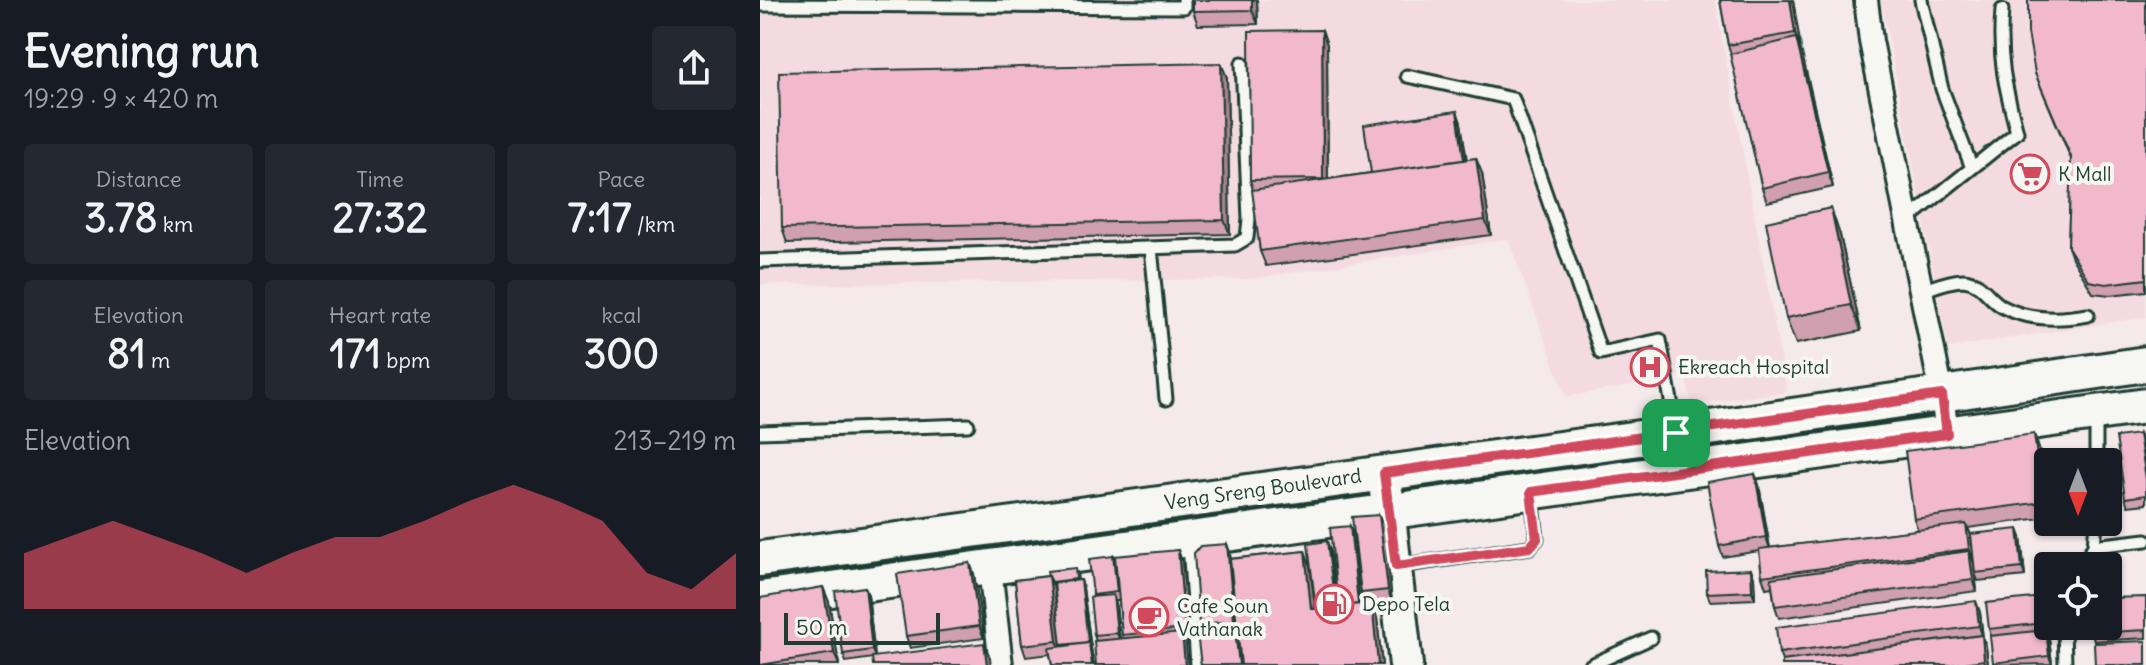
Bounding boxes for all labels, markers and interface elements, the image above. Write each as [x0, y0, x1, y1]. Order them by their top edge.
text: Evening run [24, 24, 259, 79]
button: share [652, 26, 736, 110]
text: 19:29 · 9 × 420 m [24, 82, 218, 115]
supermarket icon: K Mall [2009, 153, 2051, 195]
place label: K Mall [2058, 161, 2112, 186]
text: Distance [96, 165, 182, 193]
text: Time [356, 165, 404, 193]
text: Pace [597, 165, 645, 193]
text: 3.78 [84, 193, 158, 243]
text: 27:32 [332, 193, 428, 243]
text: 7:17 [567, 193, 632, 243]
text: km [158, 210, 193, 238]
text: /km [632, 210, 675, 238]
text: Elevation [94, 301, 184, 329]
text: Heart rate [329, 301, 431, 329]
text: kcal [602, 301, 641, 329]
text: 81 [107, 329, 146, 379]
text: 171 [330, 329, 381, 379]
text: 300 [584, 329, 659, 379]
text: m [146, 346, 170, 374]
text: bpm [381, 346, 430, 374]
hospital icon: Ekreach Hospital [1629, 346, 1671, 388]
place label: Ekreach Hospital [1678, 354, 1829, 379]
pin [1642, 399, 1710, 467]
icon: arrive [1654, 411, 1698, 455]
text: Elevation [24, 424, 131, 457]
text: 213–219 m [613, 424, 736, 457]
north arrow [2034, 448, 2122, 536]
map controls [2034, 448, 2122, 640]
street label: Veng Sreng Boulevard [1163, 462, 1363, 515]
button: locate [2034, 552, 2122, 640]
fuel station icon: Depo Tela [1313, 583, 1355, 625]
place label: Depo Tela [1362, 591, 1450, 616]
place label: Cafe Soun Vathanak [1177, 593, 1269, 641]
cafe icon: Cafe Soun Vathanak [1128, 596, 1170, 638]
scale bar [784, 609, 940, 645]
text: 50 m [796, 613, 848, 641]

